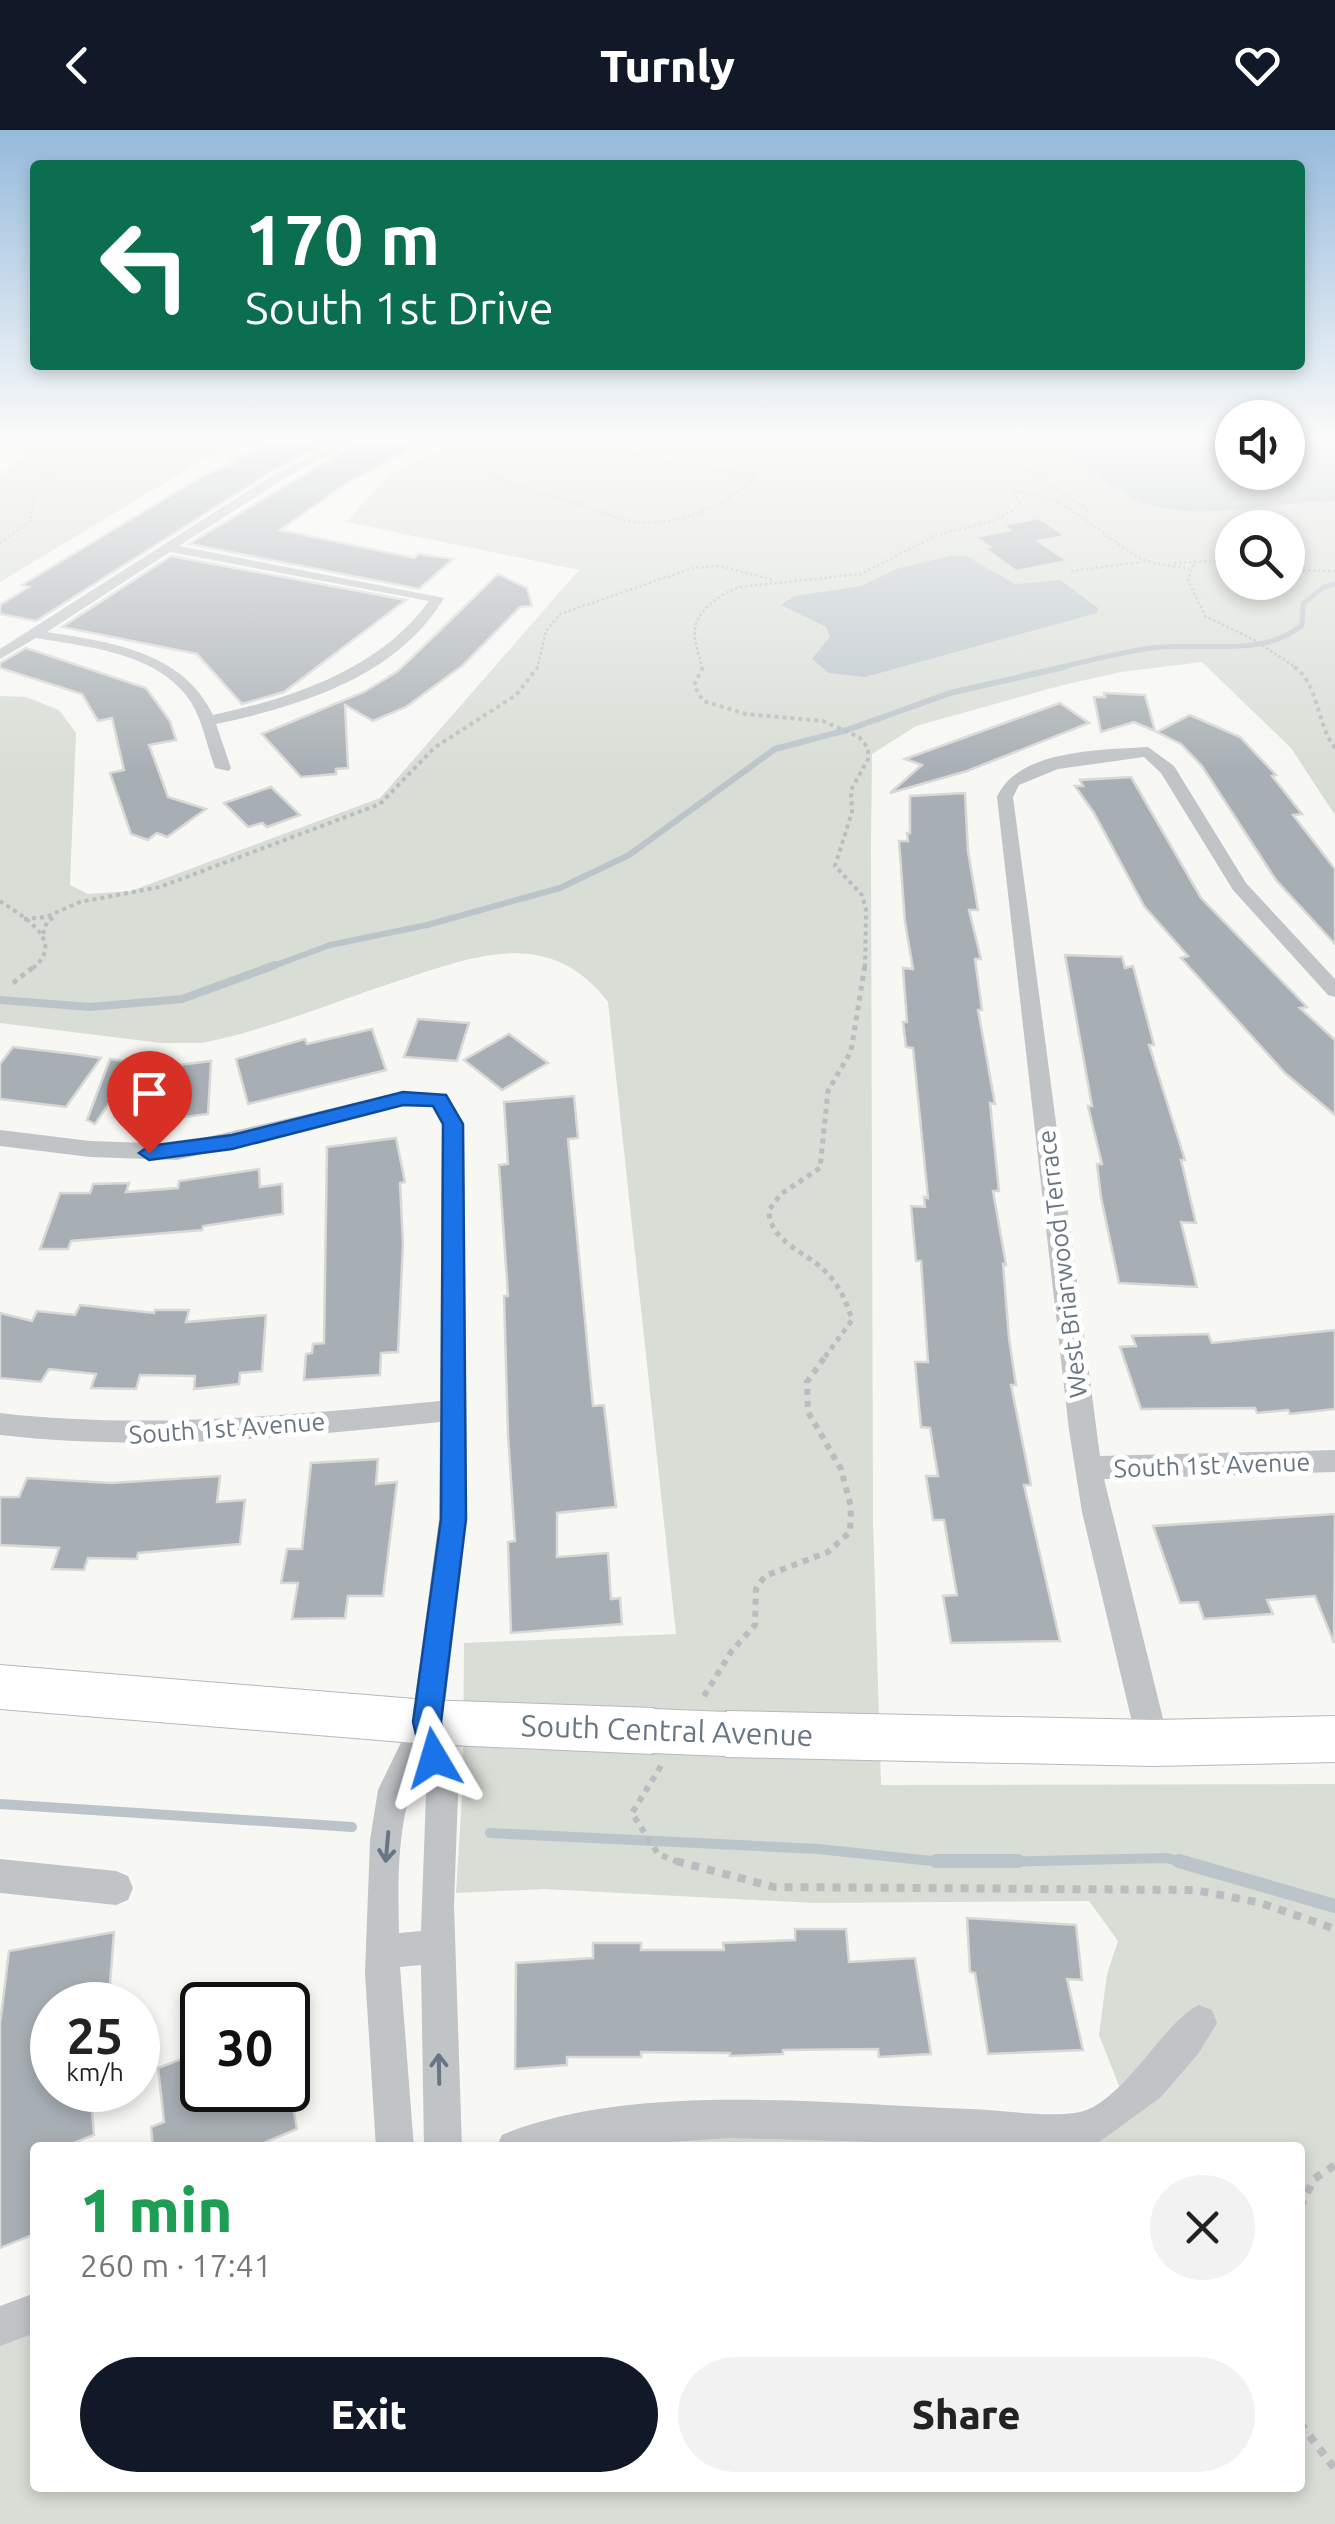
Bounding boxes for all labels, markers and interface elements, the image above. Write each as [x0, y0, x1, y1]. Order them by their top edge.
icon: back [50, 38, 105, 93]
icon: heart [1230, 38, 1285, 93]
text: Turnly [600, 40, 735, 91]
icon: left [80, 200, 210, 330]
text: 170 m [245, 200, 440, 278]
text: South 1st Drive [245, 282, 554, 333]
map controls [1215, 400, 1305, 600]
button: sound [1215, 400, 1305, 490]
button: search [1215, 510, 1305, 600]
pin [107, 1051, 192, 1154]
icon: arrive [122, 1066, 177, 1121]
street label: West Briarwood Terrace [1032, 1128, 1092, 1400]
street label: South 1st Avenue [128, 1407, 326, 1449]
street label: South 1st Avenue [1113, 1448, 1311, 1482]
position arrow [382, 1706, 486, 1810]
street label: South Central Avenue [520, 1708, 814, 1752]
one-way arrow [378, 1830, 397, 1862]
speed limit sign: 30 [180, 1982, 310, 2112]
text: 25 [67, 2007, 123, 2063]
one-way arrow [430, 2054, 448, 2086]
text: km/h [66, 2058, 124, 2086]
button: close [1150, 2175, 1255, 2280]
text: 1 min [80, 2176, 233, 2243]
text: 260 m · 17:41 [80, 2247, 272, 2283]
button: Exit [80, 2357, 658, 2472]
button: Share [678, 2357, 1255, 2472]

